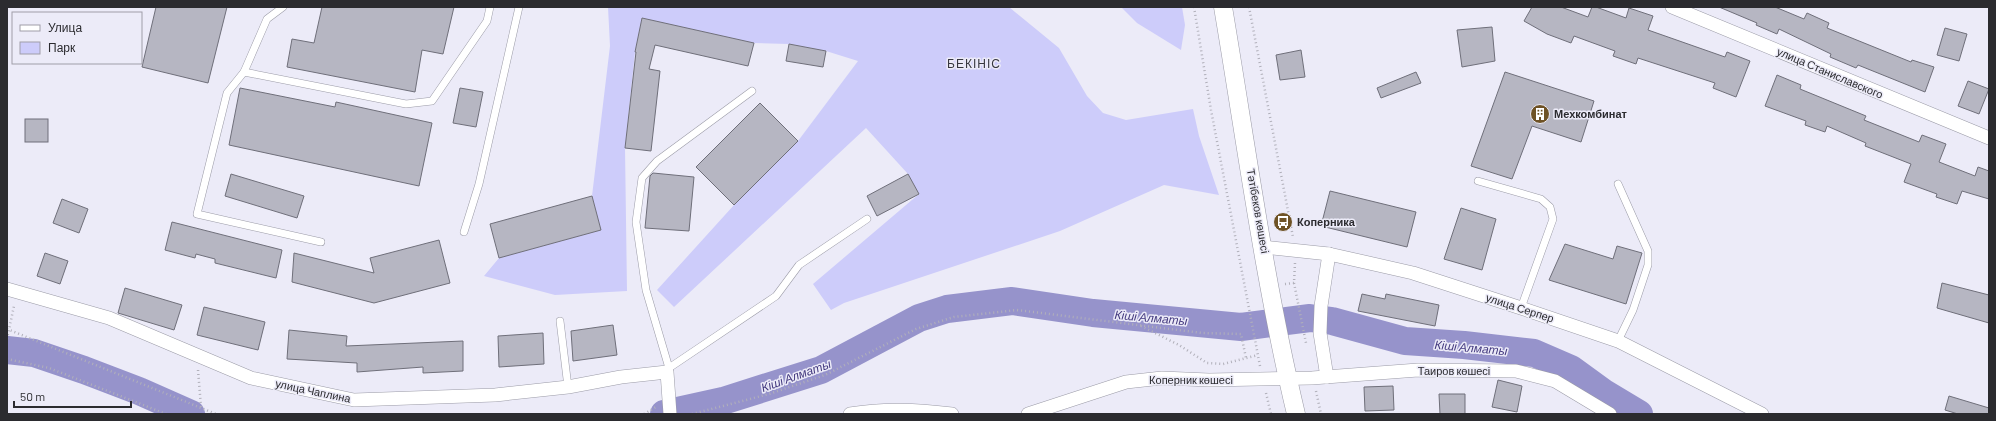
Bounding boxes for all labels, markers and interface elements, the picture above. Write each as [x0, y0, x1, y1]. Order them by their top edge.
legend [12, 12, 142, 64]
text: Улица [48, 20, 82, 35]
text: Парк [48, 40, 76, 55]
street label: улица Станиславского [1775, 44, 1885, 101]
district label: БЕКІНІС [947, 56, 1001, 70]
building icon: Мехкомбинат [1529, 103, 1551, 125]
place label: Мехкомбинат [1554, 107, 1627, 120]
street label: Тәтібеков көшесі [1245, 168, 1272, 254]
bus stop icon: Коперника [1272, 211, 1294, 233]
place label: Коперника [1297, 215, 1356, 228]
street label: улица Серпер [1484, 290, 1556, 325]
water label: Кіші Алматы [1114, 307, 1188, 327]
water label: Кіші Алматы [1434, 337, 1508, 357]
water label: Кіші Алматы [759, 356, 833, 394]
street label: Таиров көшесі [1418, 364, 1490, 377]
street label: Коперник көшесі [1149, 373, 1233, 386]
street label: улица Чаплина [274, 376, 353, 405]
scale bar [14, 383, 131, 409]
text: 50 m [20, 389, 45, 403]

